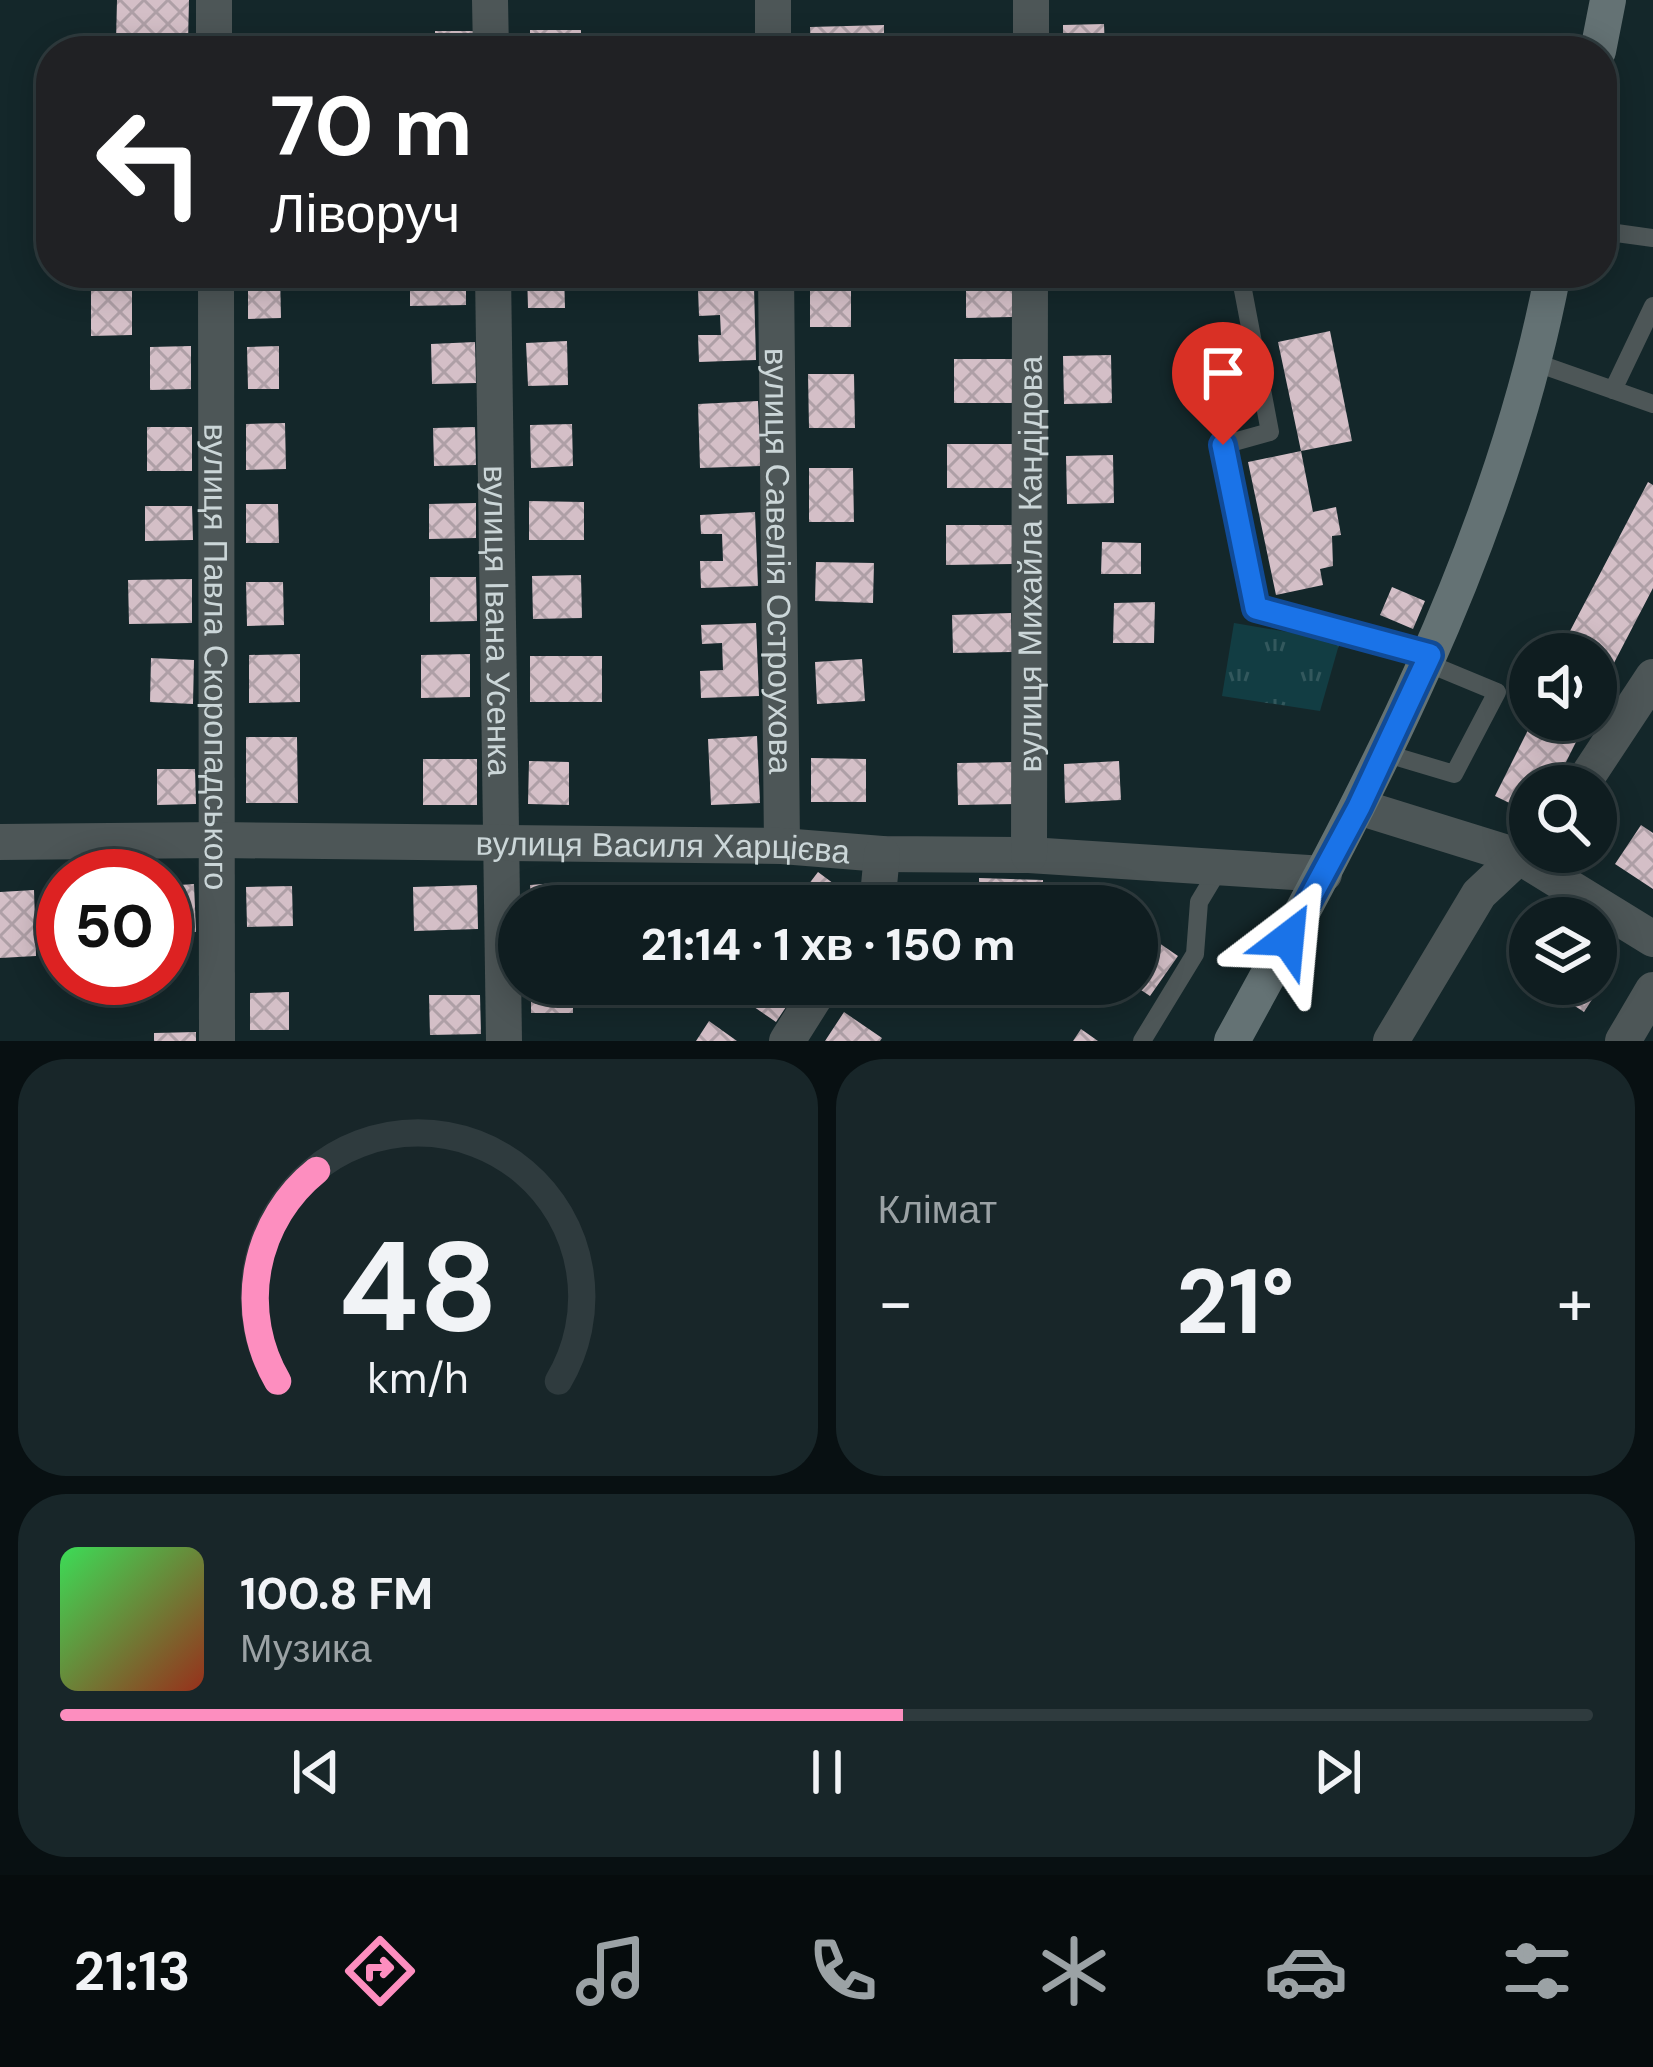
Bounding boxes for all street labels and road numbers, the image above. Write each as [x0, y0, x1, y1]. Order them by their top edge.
street label: вулиця Савелія Остроухова [755, 348, 802, 775]
street label: вулиця Михайла Кандідова [1008, 355, 1052, 772]
street label: вулиця Павла Скоропадського [194, 424, 238, 890]
street label: вулиця Івана Усенка [474, 465, 521, 778]
street label: вулиця Василя Харцієва [476, 822, 852, 873]

